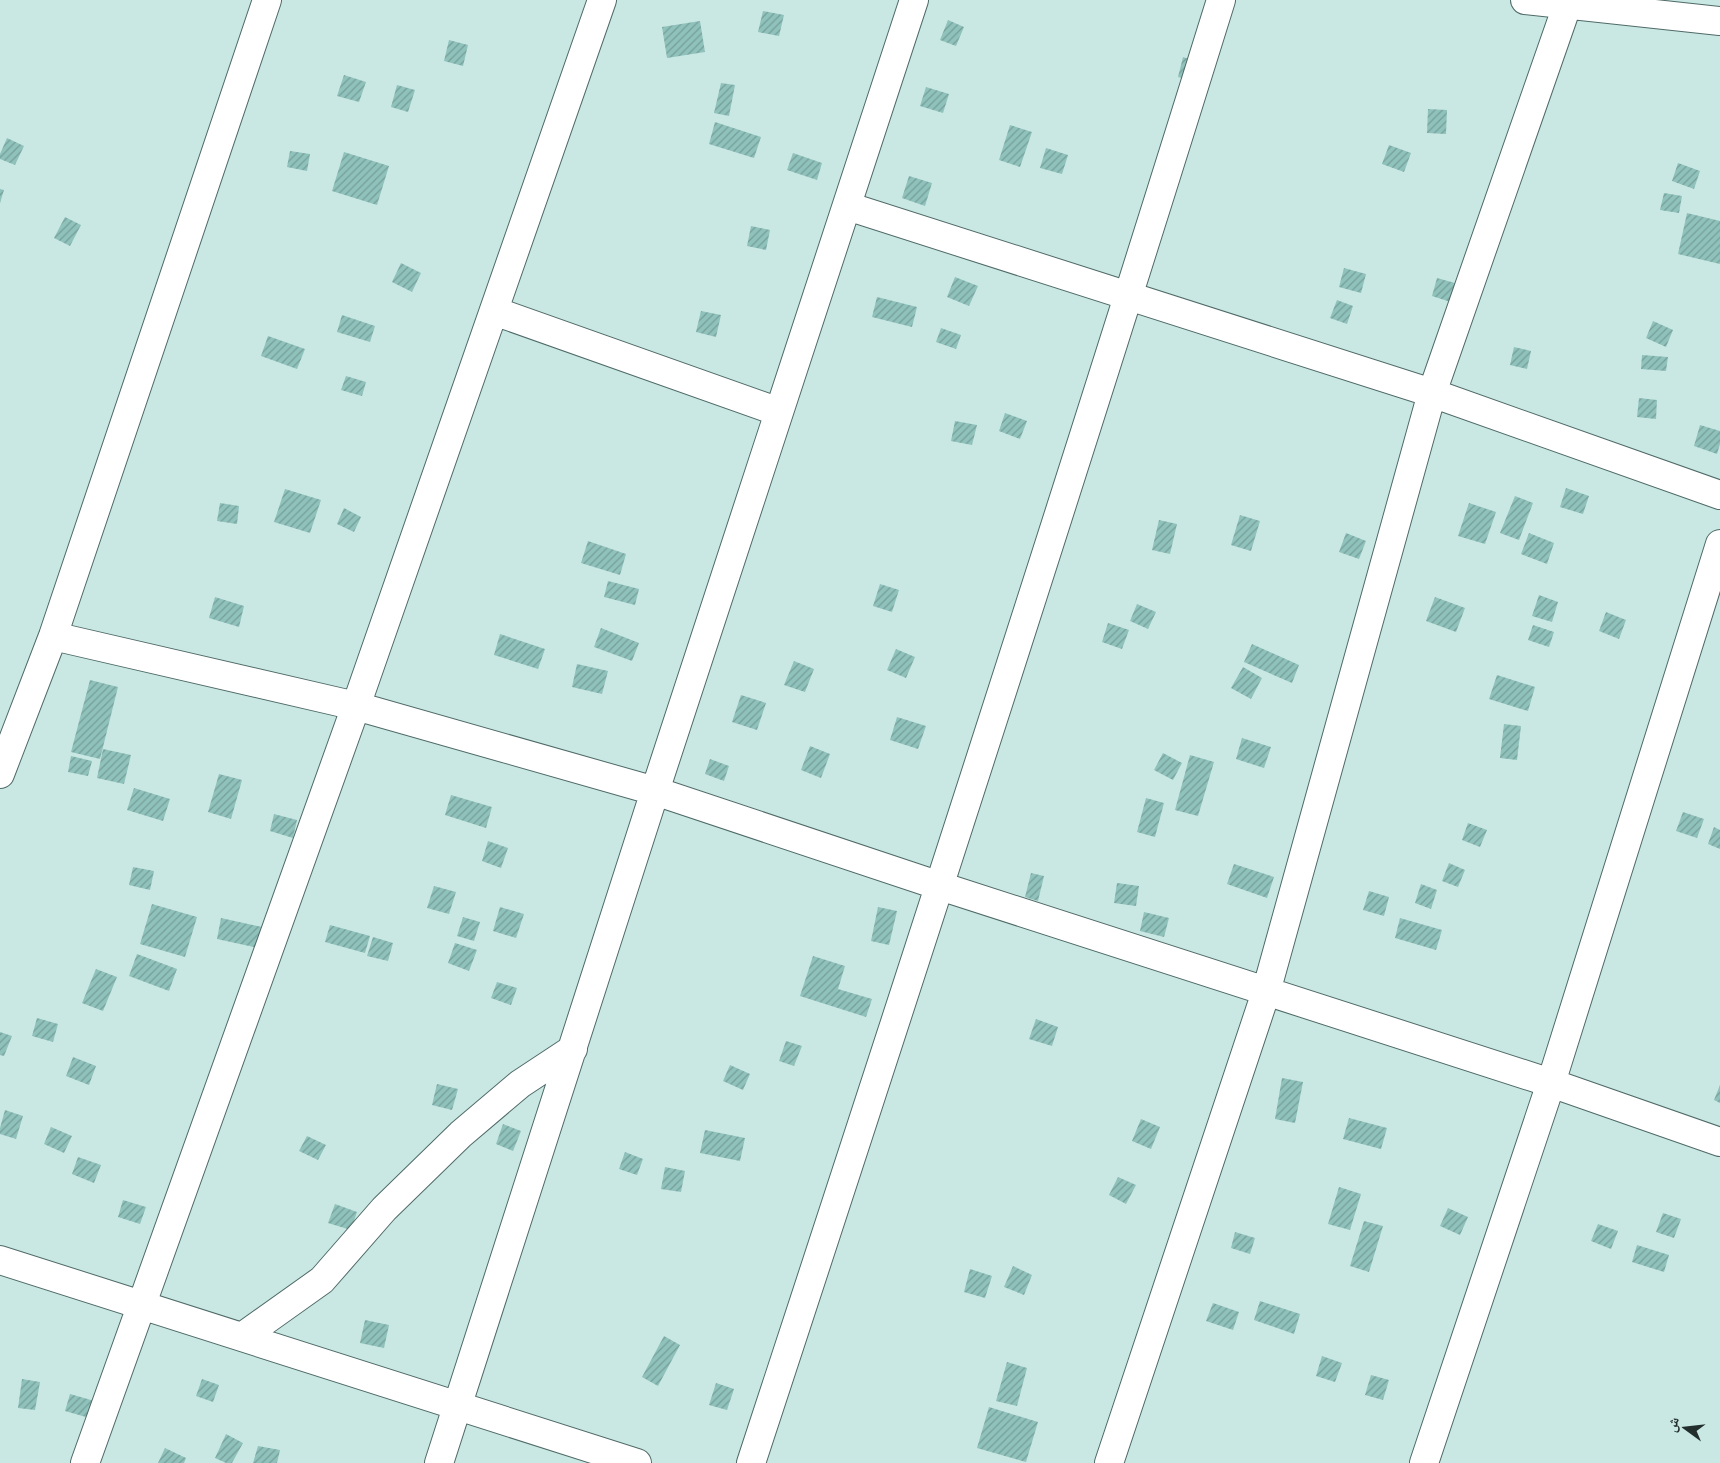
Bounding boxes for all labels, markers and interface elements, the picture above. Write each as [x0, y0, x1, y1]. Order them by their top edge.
north arrow [1660, 1403, 1710, 1453]
text: ش [1662, 1415, 1683, 1434]

